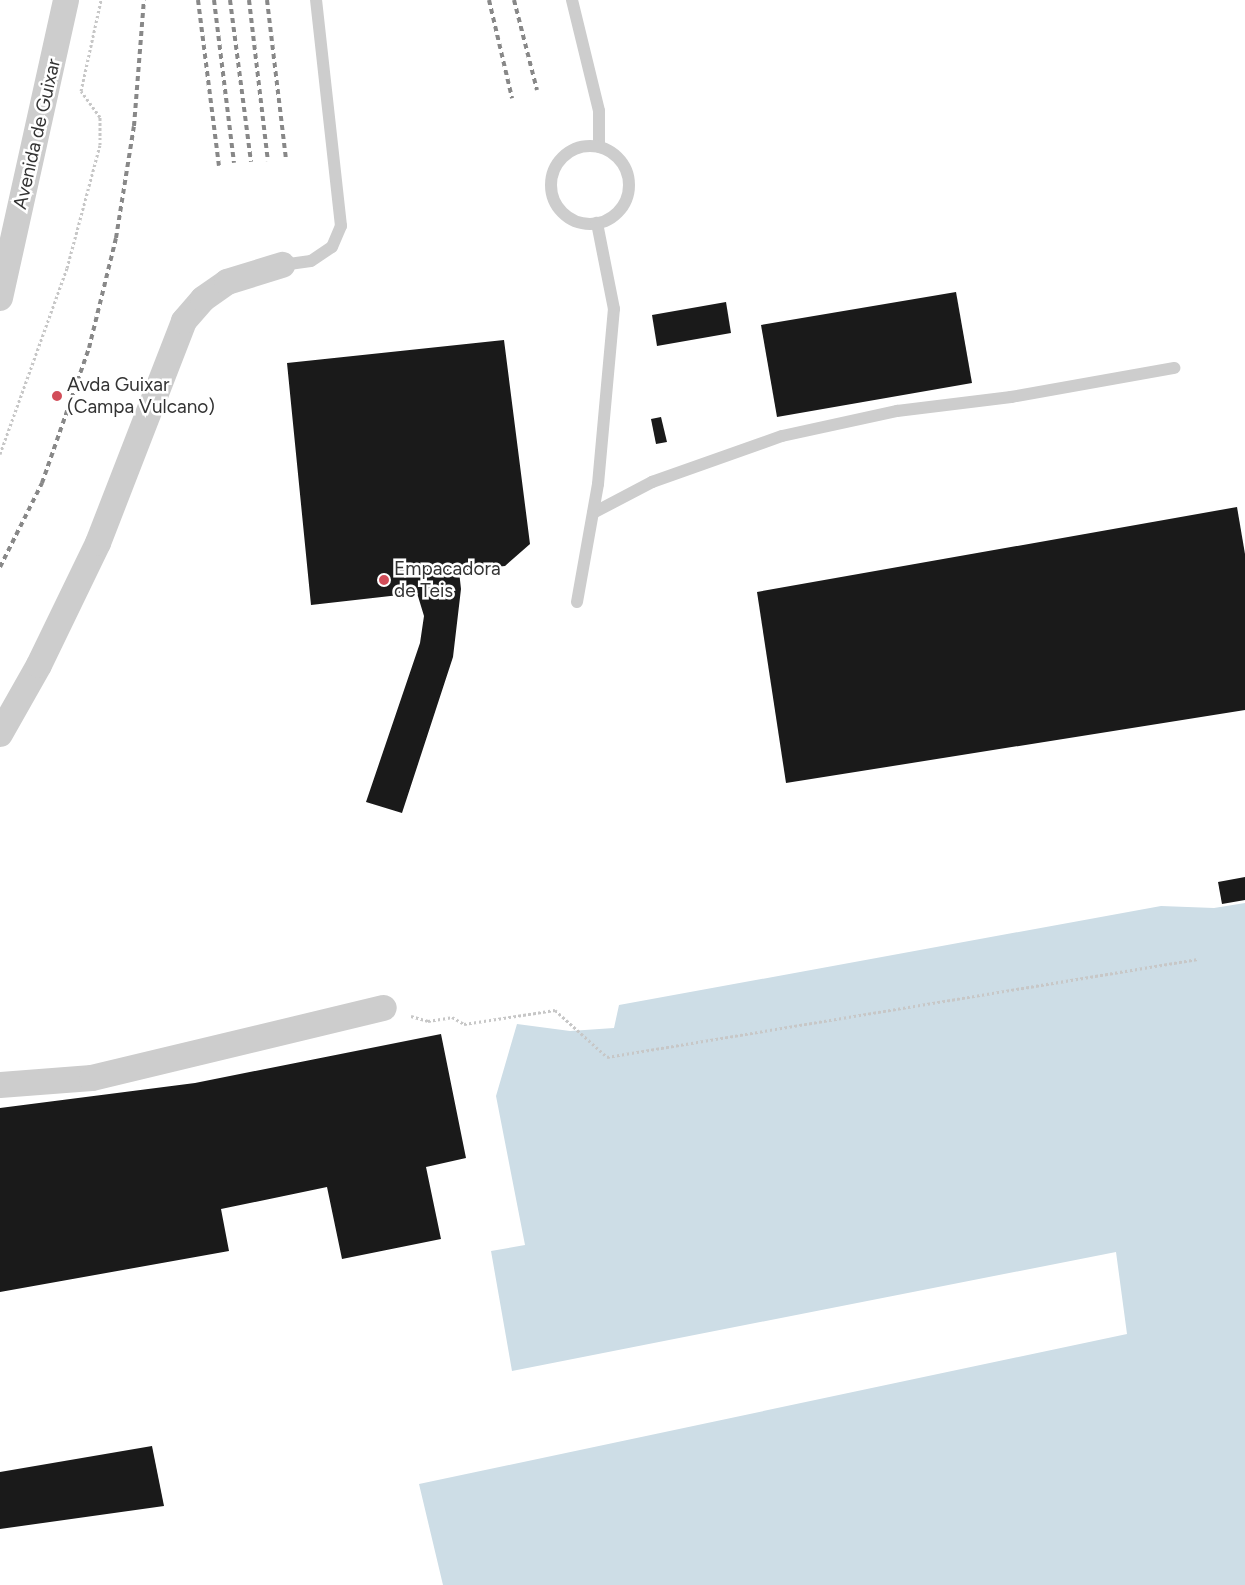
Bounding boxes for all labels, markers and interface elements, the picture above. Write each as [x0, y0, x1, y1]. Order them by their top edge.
street label: Avenida de Guixar [9, 56, 65, 212]
place label: Avda Guixar (Campa Vulcano) [67, 374, 215, 418]
marker: Avda Guixar (Campa Vulcano) [51, 390, 63, 402]
place label: Empacadora de Teis [394, 558, 501, 602]
marker: Empacadora de Teis [378, 574, 390, 586]

